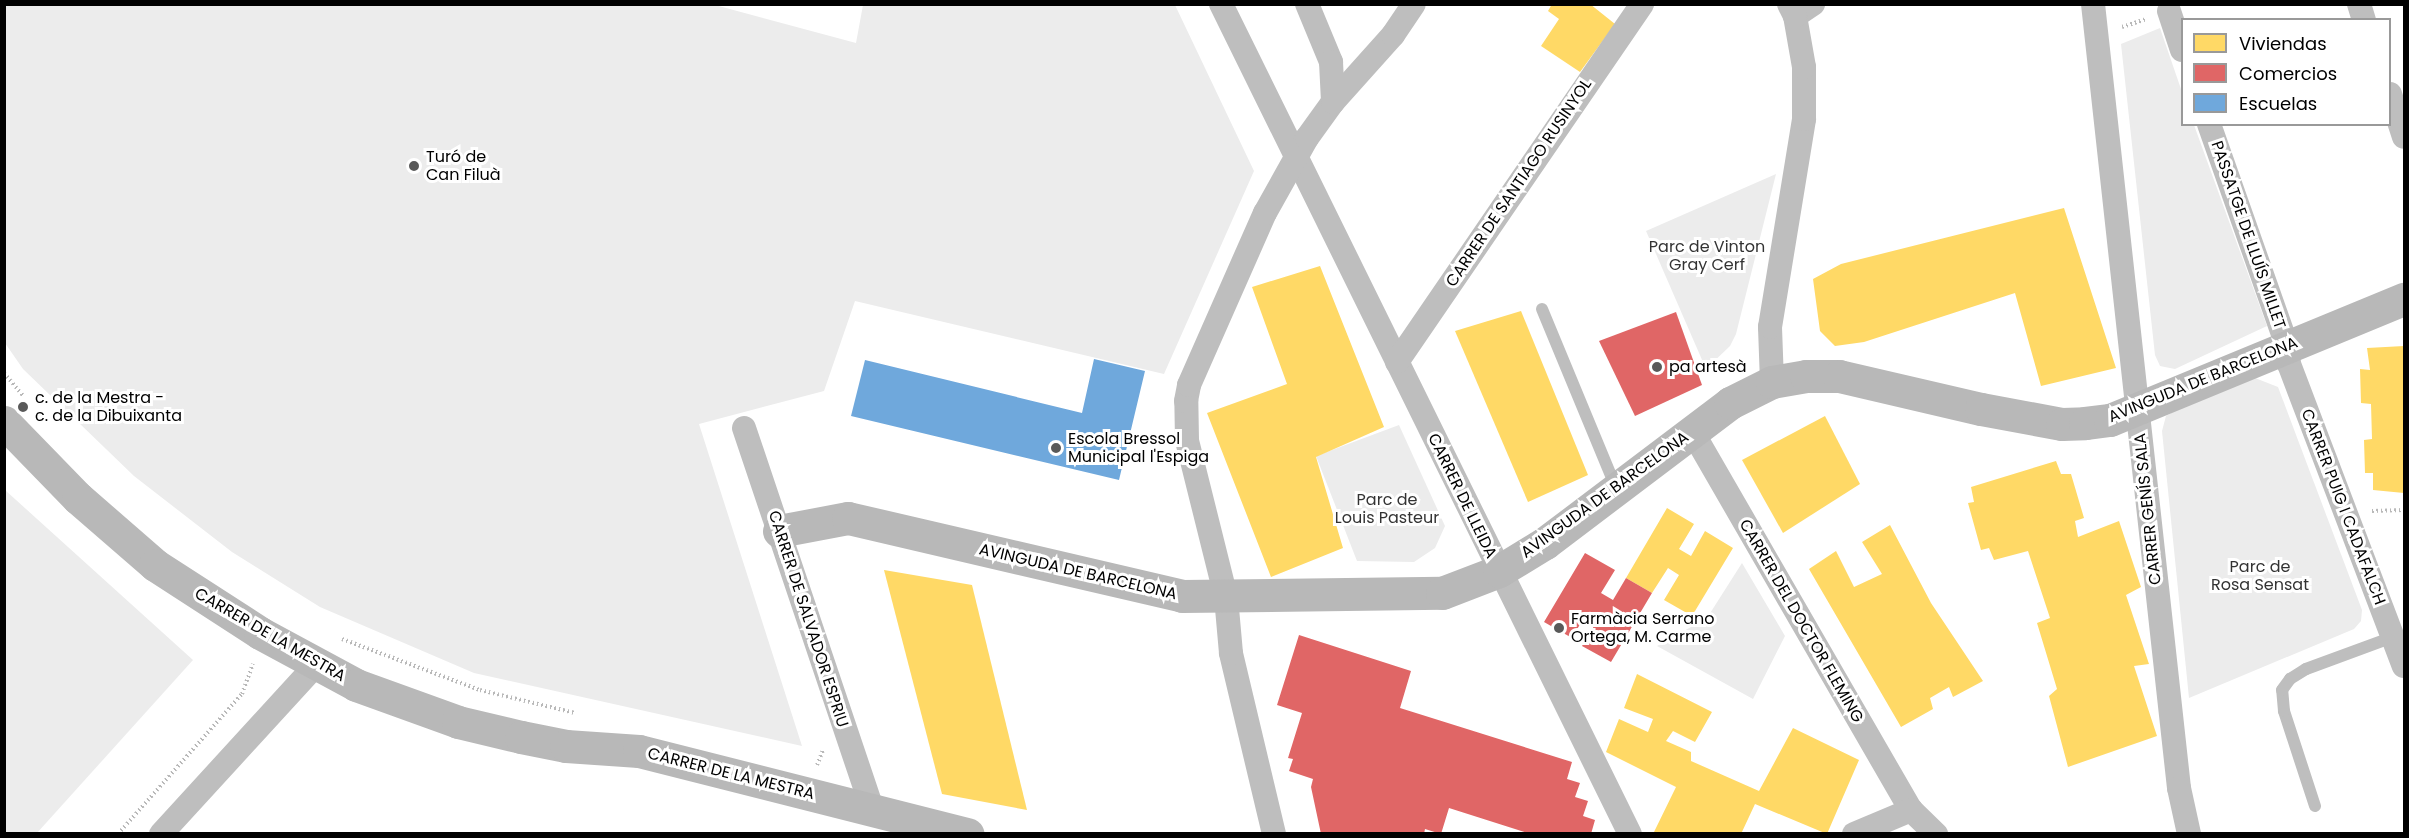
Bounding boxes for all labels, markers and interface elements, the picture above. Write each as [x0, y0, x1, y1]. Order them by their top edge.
legend [2181, 18, 2391, 126]
text: Viviendas [2239, 31, 2327, 56]
text: Comercios [2239, 61, 2337, 86]
street label: CARRER DE SANTIAGO RUSINYOL [1442, 75, 1596, 291]
text: Escuelas [2239, 91, 2317, 116]
street label: PASSATGE DE LLUÍS MILLET [2207, 138, 2289, 332]
place label: Turó de Can Filuà [426, 147, 501, 185]
marker: Turó de Can Filuà [407, 159, 421, 173]
park label: Parc de Vinton Gray Cerf [1649, 237, 1765, 275]
street label: AVINGUDA DE BARCELONA [2105, 333, 2301, 427]
place label: pa artesà [1669, 357, 1747, 377]
marker: pa artesà [1650, 360, 1664, 374]
place label: c. de la Mestra - c. de la Dibuixanta [35, 388, 182, 426]
marker: c. de la Mestra - c. de la Dibuixanta [16, 400, 30, 414]
street label: CARRER PUIG I CADAFALCH [2297, 406, 2389, 608]
street label: AVINGUDA DE BARCELONA [1517, 428, 1693, 562]
place label: Escola Bressol Municipal l'Espiga [1068, 429, 1209, 467]
street label: CARRER DE LLEIDA [1423, 430, 1501, 562]
street label: CARRER GENÍS SALA [2130, 432, 2166, 586]
marker: Escola Bressol Municipal l'Espiga [1049, 441, 1063, 455]
park label: Parc de Louis Pasteur [1335, 490, 1439, 528]
street label: CARRER DE SALVADOR ESPRIU [764, 508, 852, 730]
street label: CARRER DEL DOCTOR FLEMING [1735, 516, 1867, 726]
street label: AVINGUDA DE BARCELONA [977, 540, 1179, 604]
park label: Parc de Rosa Sensat [2211, 557, 2309, 595]
street label: CARRER DE LA MESTRA [191, 584, 349, 686]
place label: Farmàcia Serrano Ortega, M. Carme [1571, 609, 1714, 647]
marker: Farmàcia Serrano Ortega, M. Carme [1552, 621, 1566, 635]
street label: CARRER DE LA MESTRA [646, 744, 816, 804]

